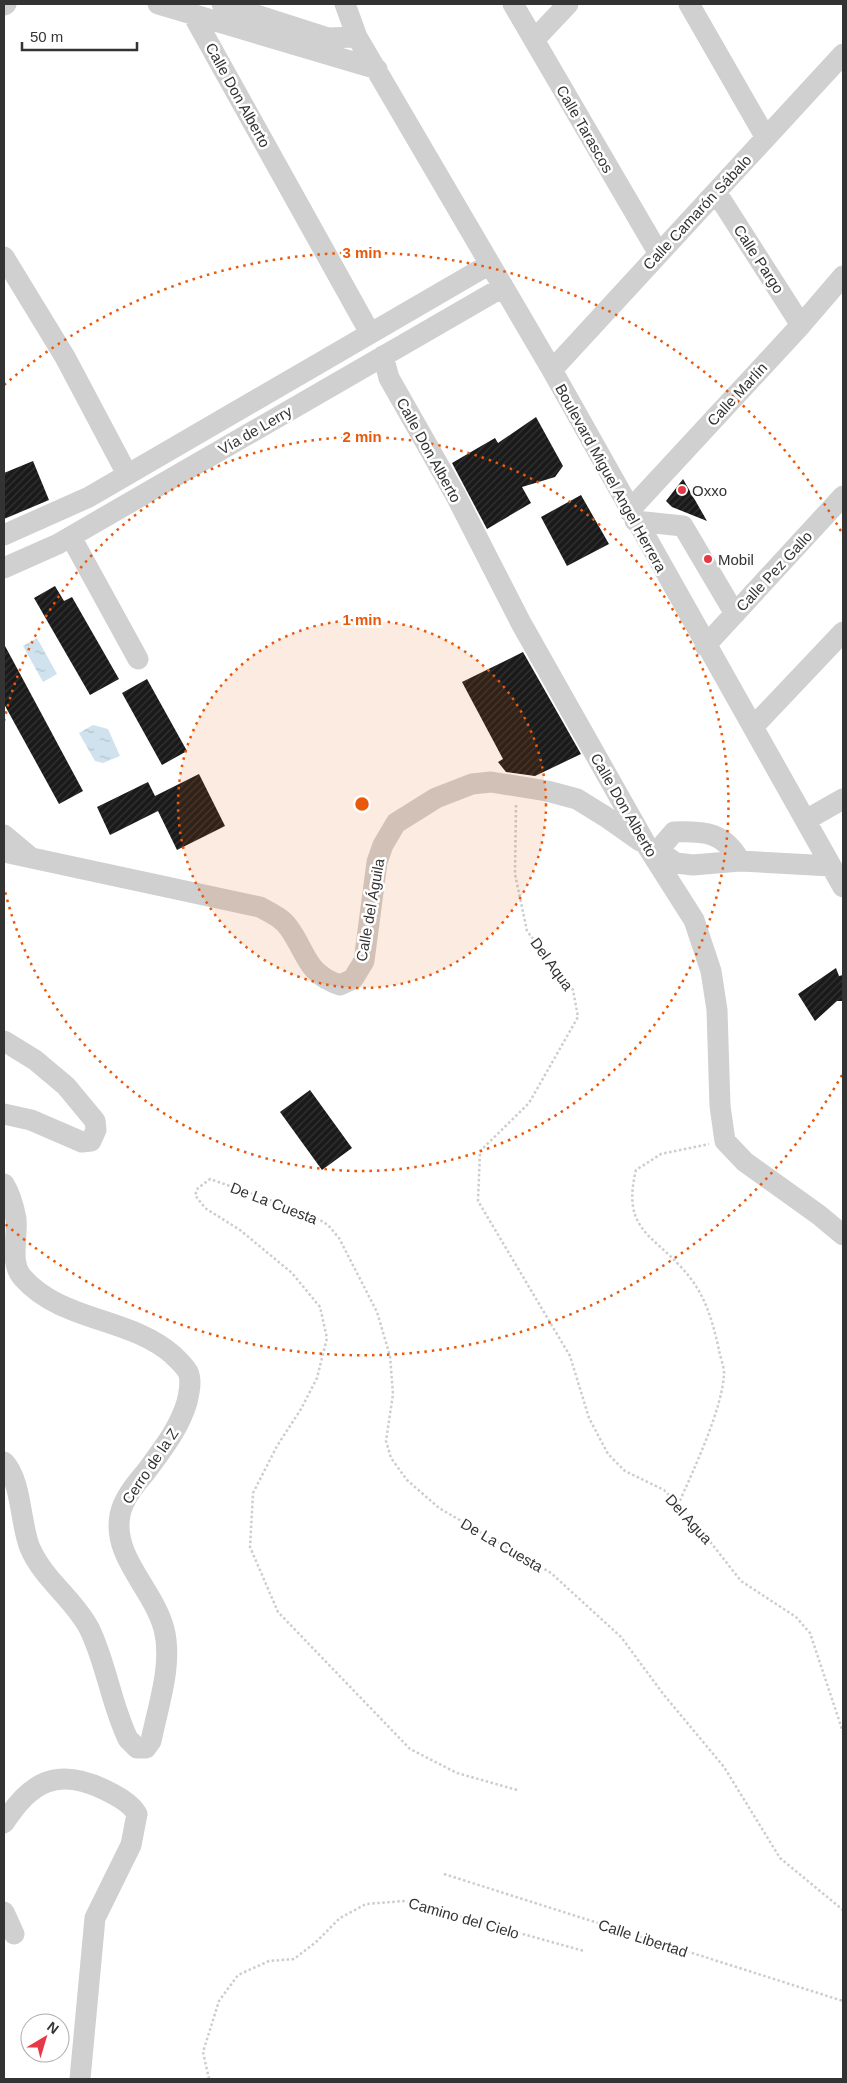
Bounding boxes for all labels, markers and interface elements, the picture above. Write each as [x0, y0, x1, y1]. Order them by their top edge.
scale bar [22, 20, 138, 52]
text: 50 m [30, 28, 63, 45]
street label: Calle Don Alberto [202, 40, 274, 150]
street label: Calle Tarascos [553, 82, 617, 176]
street label: Calle Camarón Sábalo [639, 151, 755, 273]
street label: Calle Pargo [731, 221, 787, 297]
text: 3 min [342, 244, 382, 261]
street label: Calle Marlín [703, 359, 771, 429]
street label: Boulevard Miguel Angel Herrera [552, 381, 670, 576]
street label: Calle Don Alberto [393, 395, 465, 505]
street label: Vía de Lerry [215, 402, 295, 458]
text: 2 min [342, 428, 382, 445]
place label: Oxxo [692, 482, 727, 499]
marker: Oxxo [676, 484, 688, 496]
street label: Calle Pez Gallo [733, 527, 815, 615]
place label: Mobil [718, 551, 754, 568]
marker: Mobil [702, 553, 714, 565]
text: 1 min [342, 611, 382, 628]
street label: Calle Don Alberto [587, 750, 661, 860]
centre of rings [353, 795, 371, 813]
street label: Calle del Águila [353, 857, 388, 963]
street label: Del Aqua [527, 934, 577, 994]
street label: De La Cuesta [228, 1179, 320, 1228]
street label: Cerro de la Z [118, 1425, 182, 1507]
street label: Del Agua [662, 1491, 716, 1548]
street label: De La Cuesta [458, 1515, 547, 1576]
street label: Camino del Cielo [407, 1894, 521, 1942]
street label: Calle Libertad [596, 1916, 690, 1960]
north arrow [20, 2013, 70, 2063]
text: N [44, 2018, 62, 2037]

